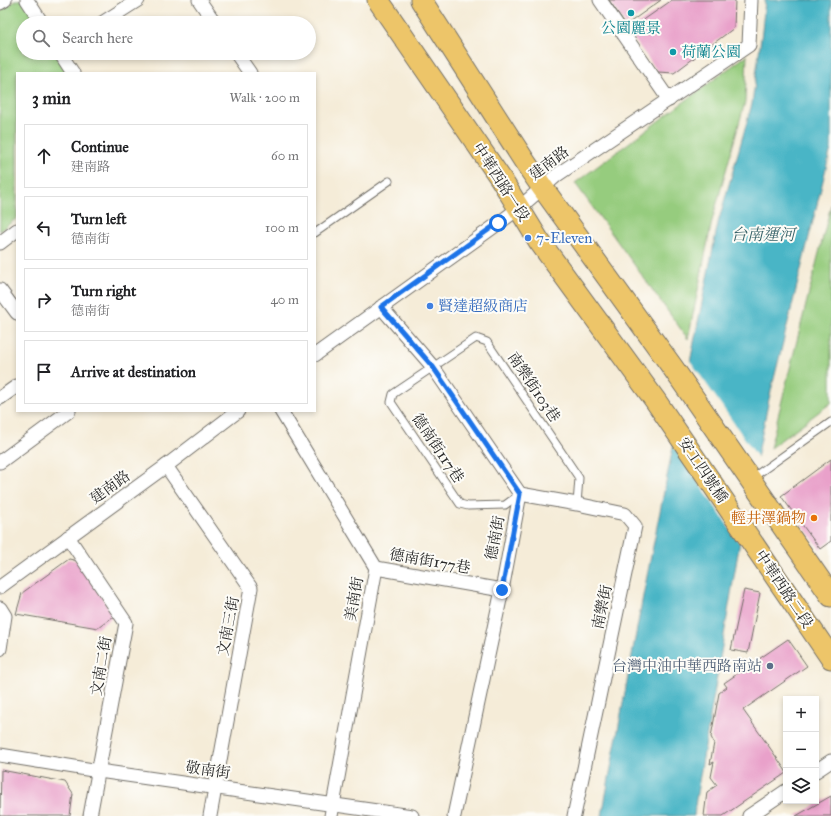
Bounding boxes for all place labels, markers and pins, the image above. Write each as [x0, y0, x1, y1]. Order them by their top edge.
marker: 公園麗景 [626, 8, 636, 18]
place label: 公園麗景 [601, 19, 661, 37]
place label: 荷蘭公園 [681, 43, 741, 61]
marker: 荷蘭公園 [668, 47, 678, 57]
place label: 7-Eleven [536, 229, 592, 247]
marker: 7-Eleven [523, 233, 533, 243]
place label: 賢達超級商店 [438, 297, 528, 315]
marker: 賢達超級商店 [425, 301, 435, 311]
place label: 輕井澤鍋物 [731, 509, 806, 527]
marker: 輕井澤鍋物 [809, 513, 819, 523]
place label: 台灣中油中華西路南站 [612, 657, 762, 675]
marker: 台灣中油中華西路南站 [765, 661, 775, 671]

